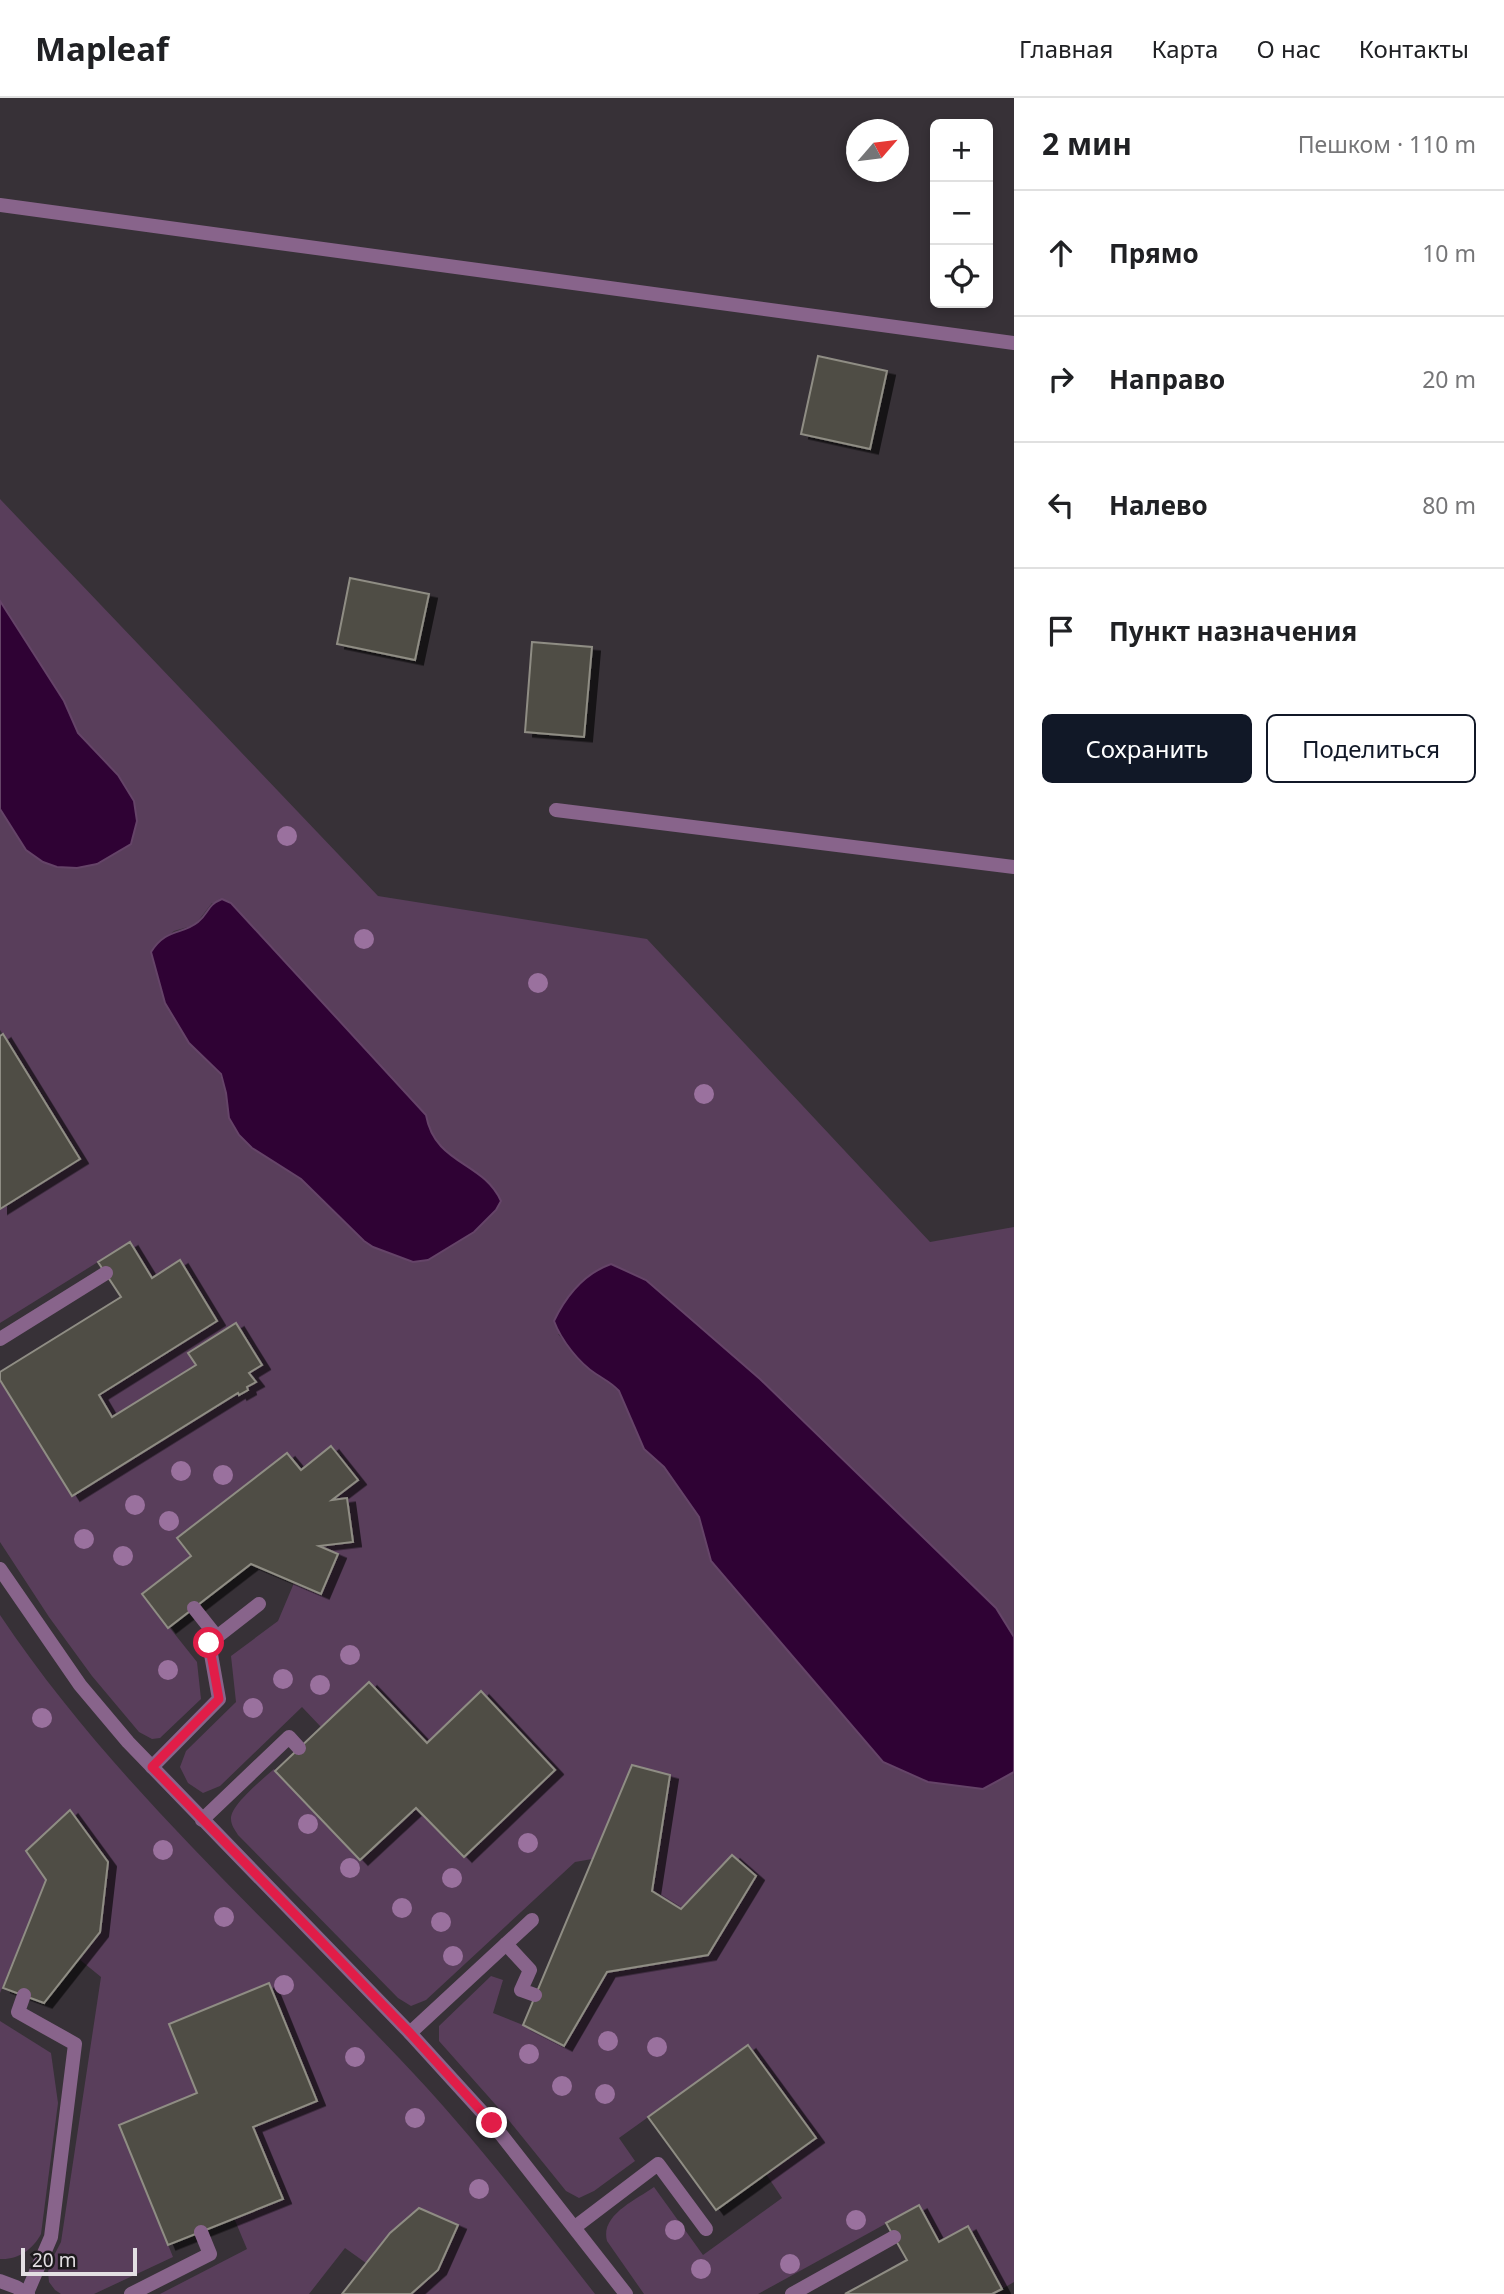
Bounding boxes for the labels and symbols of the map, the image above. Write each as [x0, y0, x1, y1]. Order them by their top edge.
north arrow [846, 119, 909, 182]
route start [193, 1627, 224, 1658]
route end [476, 2107, 507, 2138]
scale bar [21, 2245, 136, 2277]

